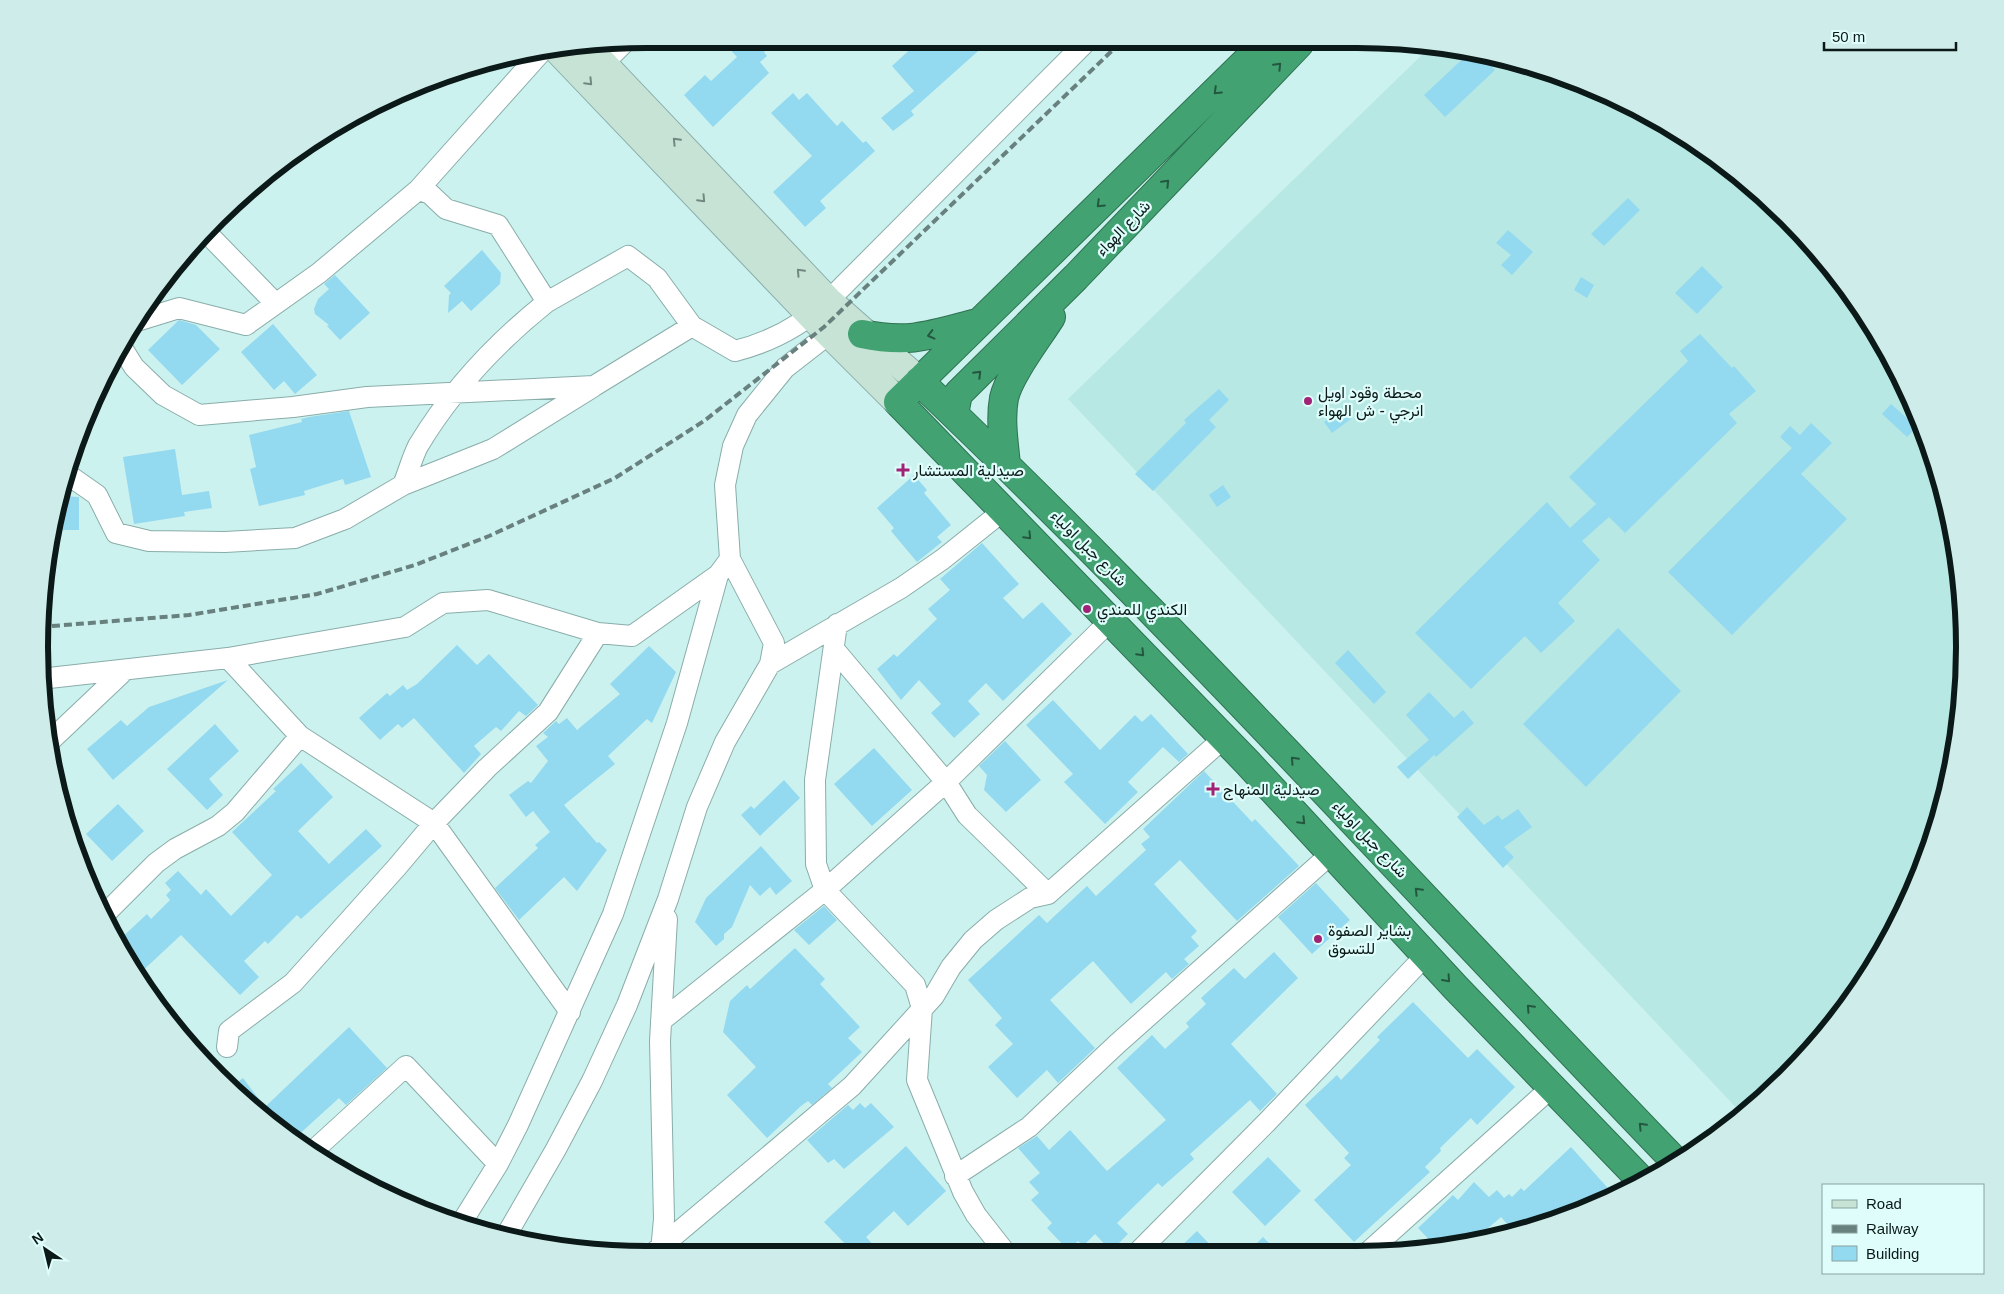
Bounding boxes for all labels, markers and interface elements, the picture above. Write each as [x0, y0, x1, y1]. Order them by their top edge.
scale bar [1824, 20, 1956, 52]
text: 50 m [1832, 28, 1865, 45]
one-way arrow [1272, 63, 1281, 72]
one-way arrow [583, 76, 592, 85]
one-way arrow [1213, 85, 1222, 94]
one-way arrow [673, 137, 682, 146]
one-way arrow [1160, 180, 1169, 189]
one-way arrow [696, 193, 705, 202]
street label: شارع الهواء [1092, 197, 1156, 261]
one-way arrow [1097, 198, 1106, 207]
one-way arrow [797, 268, 806, 277]
one-way arrow [926, 329, 935, 340]
one-way arrow [972, 371, 981, 380]
place label: محطة وقود اويل انرجي - ش الهواء [1318, 384, 1423, 424]
marker: محطة وقود اويل انرجي - ش الهواء [1302, 395, 1314, 407]
place label: صيدلية المستشار [912, 462, 1024, 481]
marker: صيدلية المستشار [897, 464, 909, 476]
street label: شارع جبل اولياء [1046, 507, 1130, 591]
one-way arrow [1022, 531, 1031, 540]
place label: الكندي للمندي [1097, 601, 1187, 623]
marker: الكندي للمندي [1081, 603, 1093, 615]
one-way arrow [1135, 647, 1144, 656]
one-way arrow [1291, 757, 1300, 766]
place label: صيدلية المنهاج [1223, 781, 1320, 801]
marker: صيدلية المنهاج [1207, 783, 1219, 795]
street label: شارع جبل اولياء [1327, 797, 1411, 883]
one-way arrow [1296, 815, 1305, 824]
one-way arrow [1415, 887, 1424, 896]
place label: بشاير الصفوة للتسوق [1328, 922, 1411, 959]
marker: بشاير الصفوة للتسوق [1312, 933, 1324, 945]
one-way arrow [1442, 973, 1451, 982]
one-way arrow [1527, 1005, 1536, 1014]
one-way arrow [1639, 1123, 1648, 1132]
legend [1822, 1184, 1984, 1274]
text: Road [1866, 1195, 1902, 1212]
text: Railway [1866, 1220, 1919, 1237]
north arrow [20, 1224, 70, 1274]
text: N [29, 1229, 46, 1248]
text: Building [1866, 1245, 1919, 1262]

